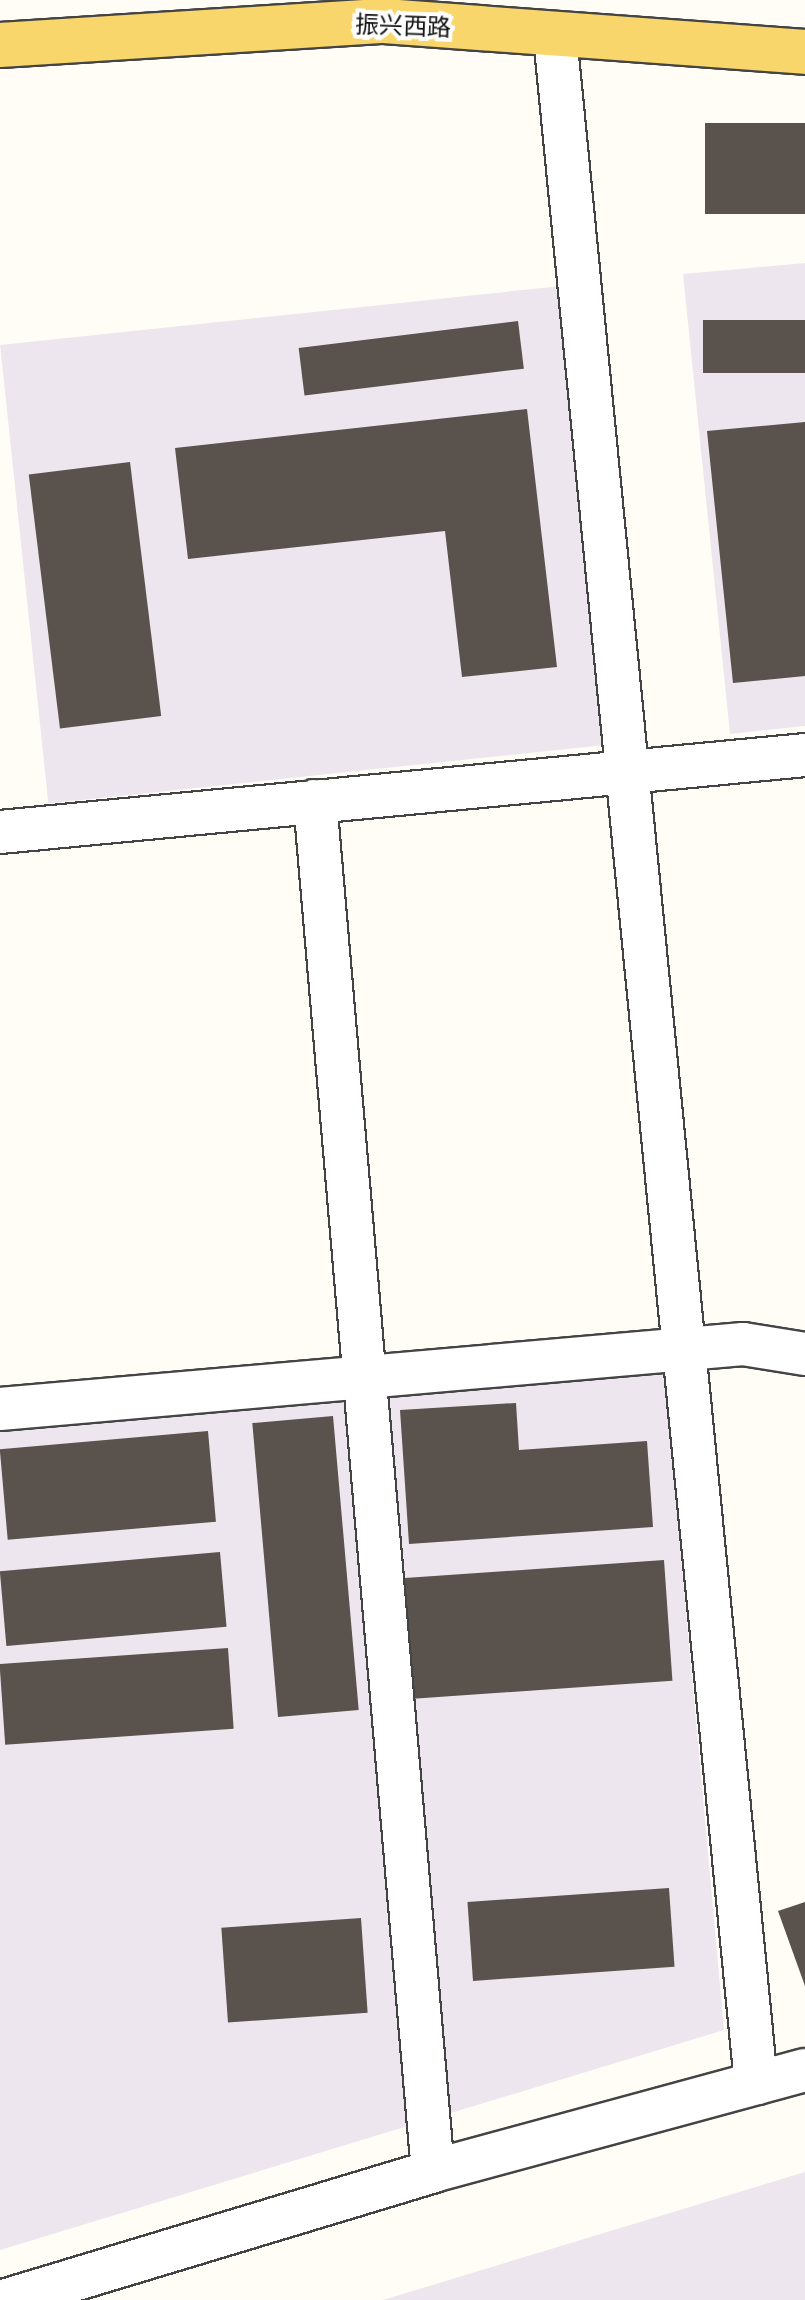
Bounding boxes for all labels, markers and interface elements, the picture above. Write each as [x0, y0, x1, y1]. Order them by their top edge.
street label: 振兴西路 [355, 10, 451, 42]

